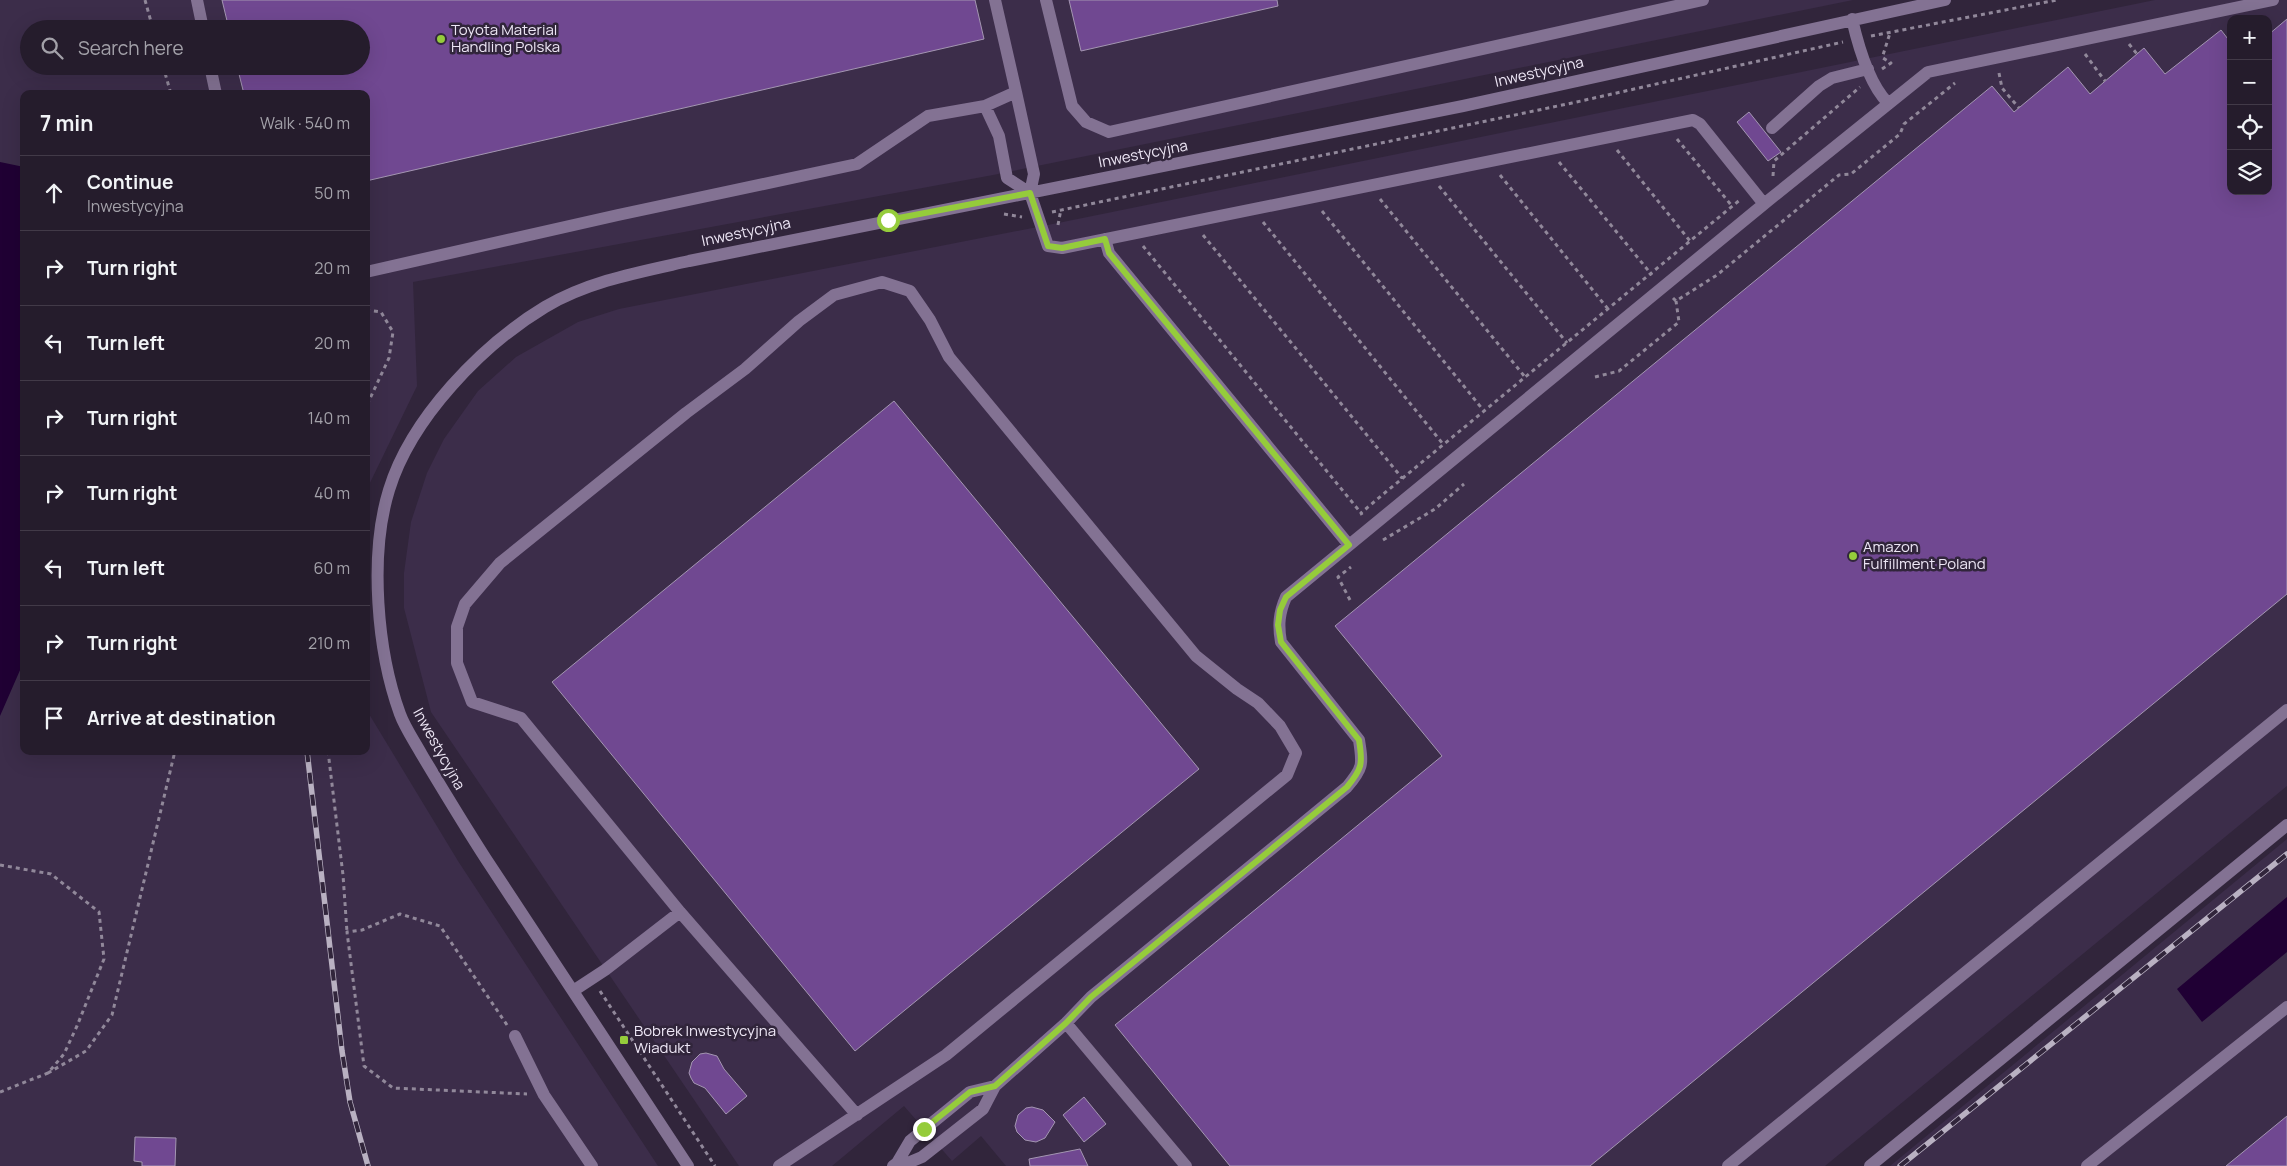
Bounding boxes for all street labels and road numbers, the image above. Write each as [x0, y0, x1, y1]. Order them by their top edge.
street label: Inwestycyjna [1492, 51, 1585, 92]
street label: Inwestycyjna [1096, 135, 1189, 172]
street label: Inwestycyjna [699, 212, 792, 251]
street label: Inwestycyjna [408, 704, 471, 793]

